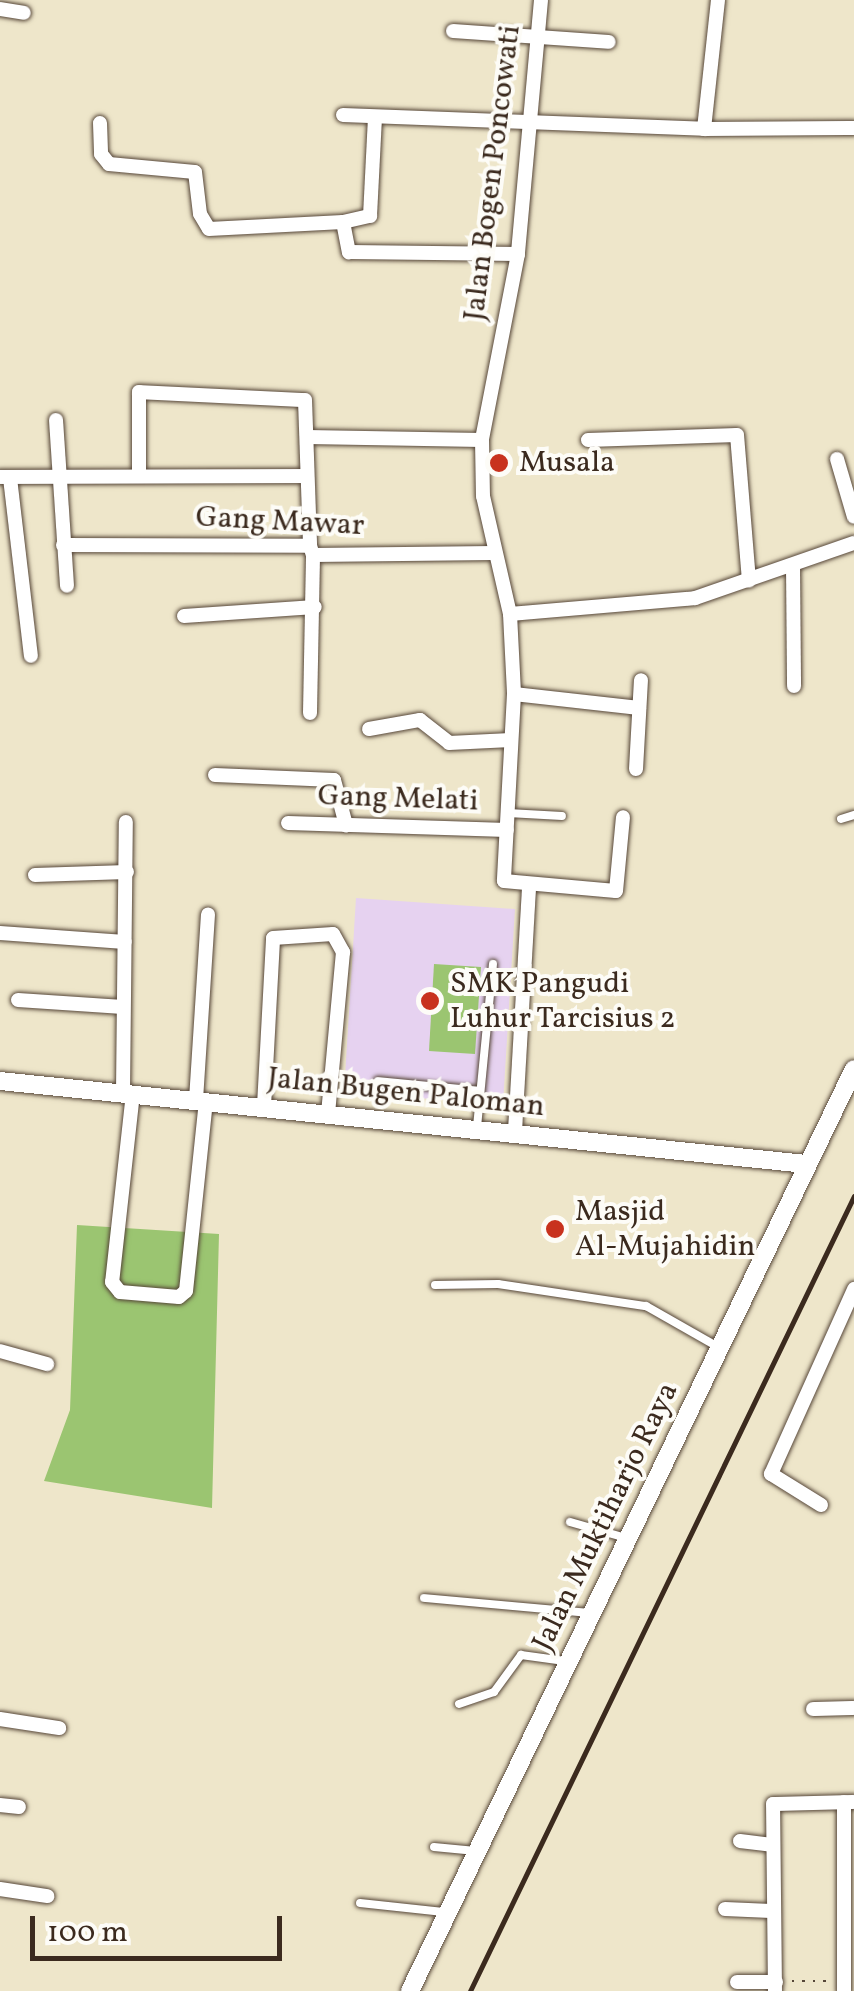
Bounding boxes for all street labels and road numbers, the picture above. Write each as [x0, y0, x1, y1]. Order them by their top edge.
street label: Jalan Bogen Poncowati [457, 23, 529, 323]
street label: Gang Mawar [195, 500, 365, 544]
street label: Gang Melati [317, 778, 479, 820]
street label: Jalan Bugen Paloman [266, 1061, 546, 1125]
street label: Jalan Muktiharjo Raya [525, 1377, 687, 1657]

